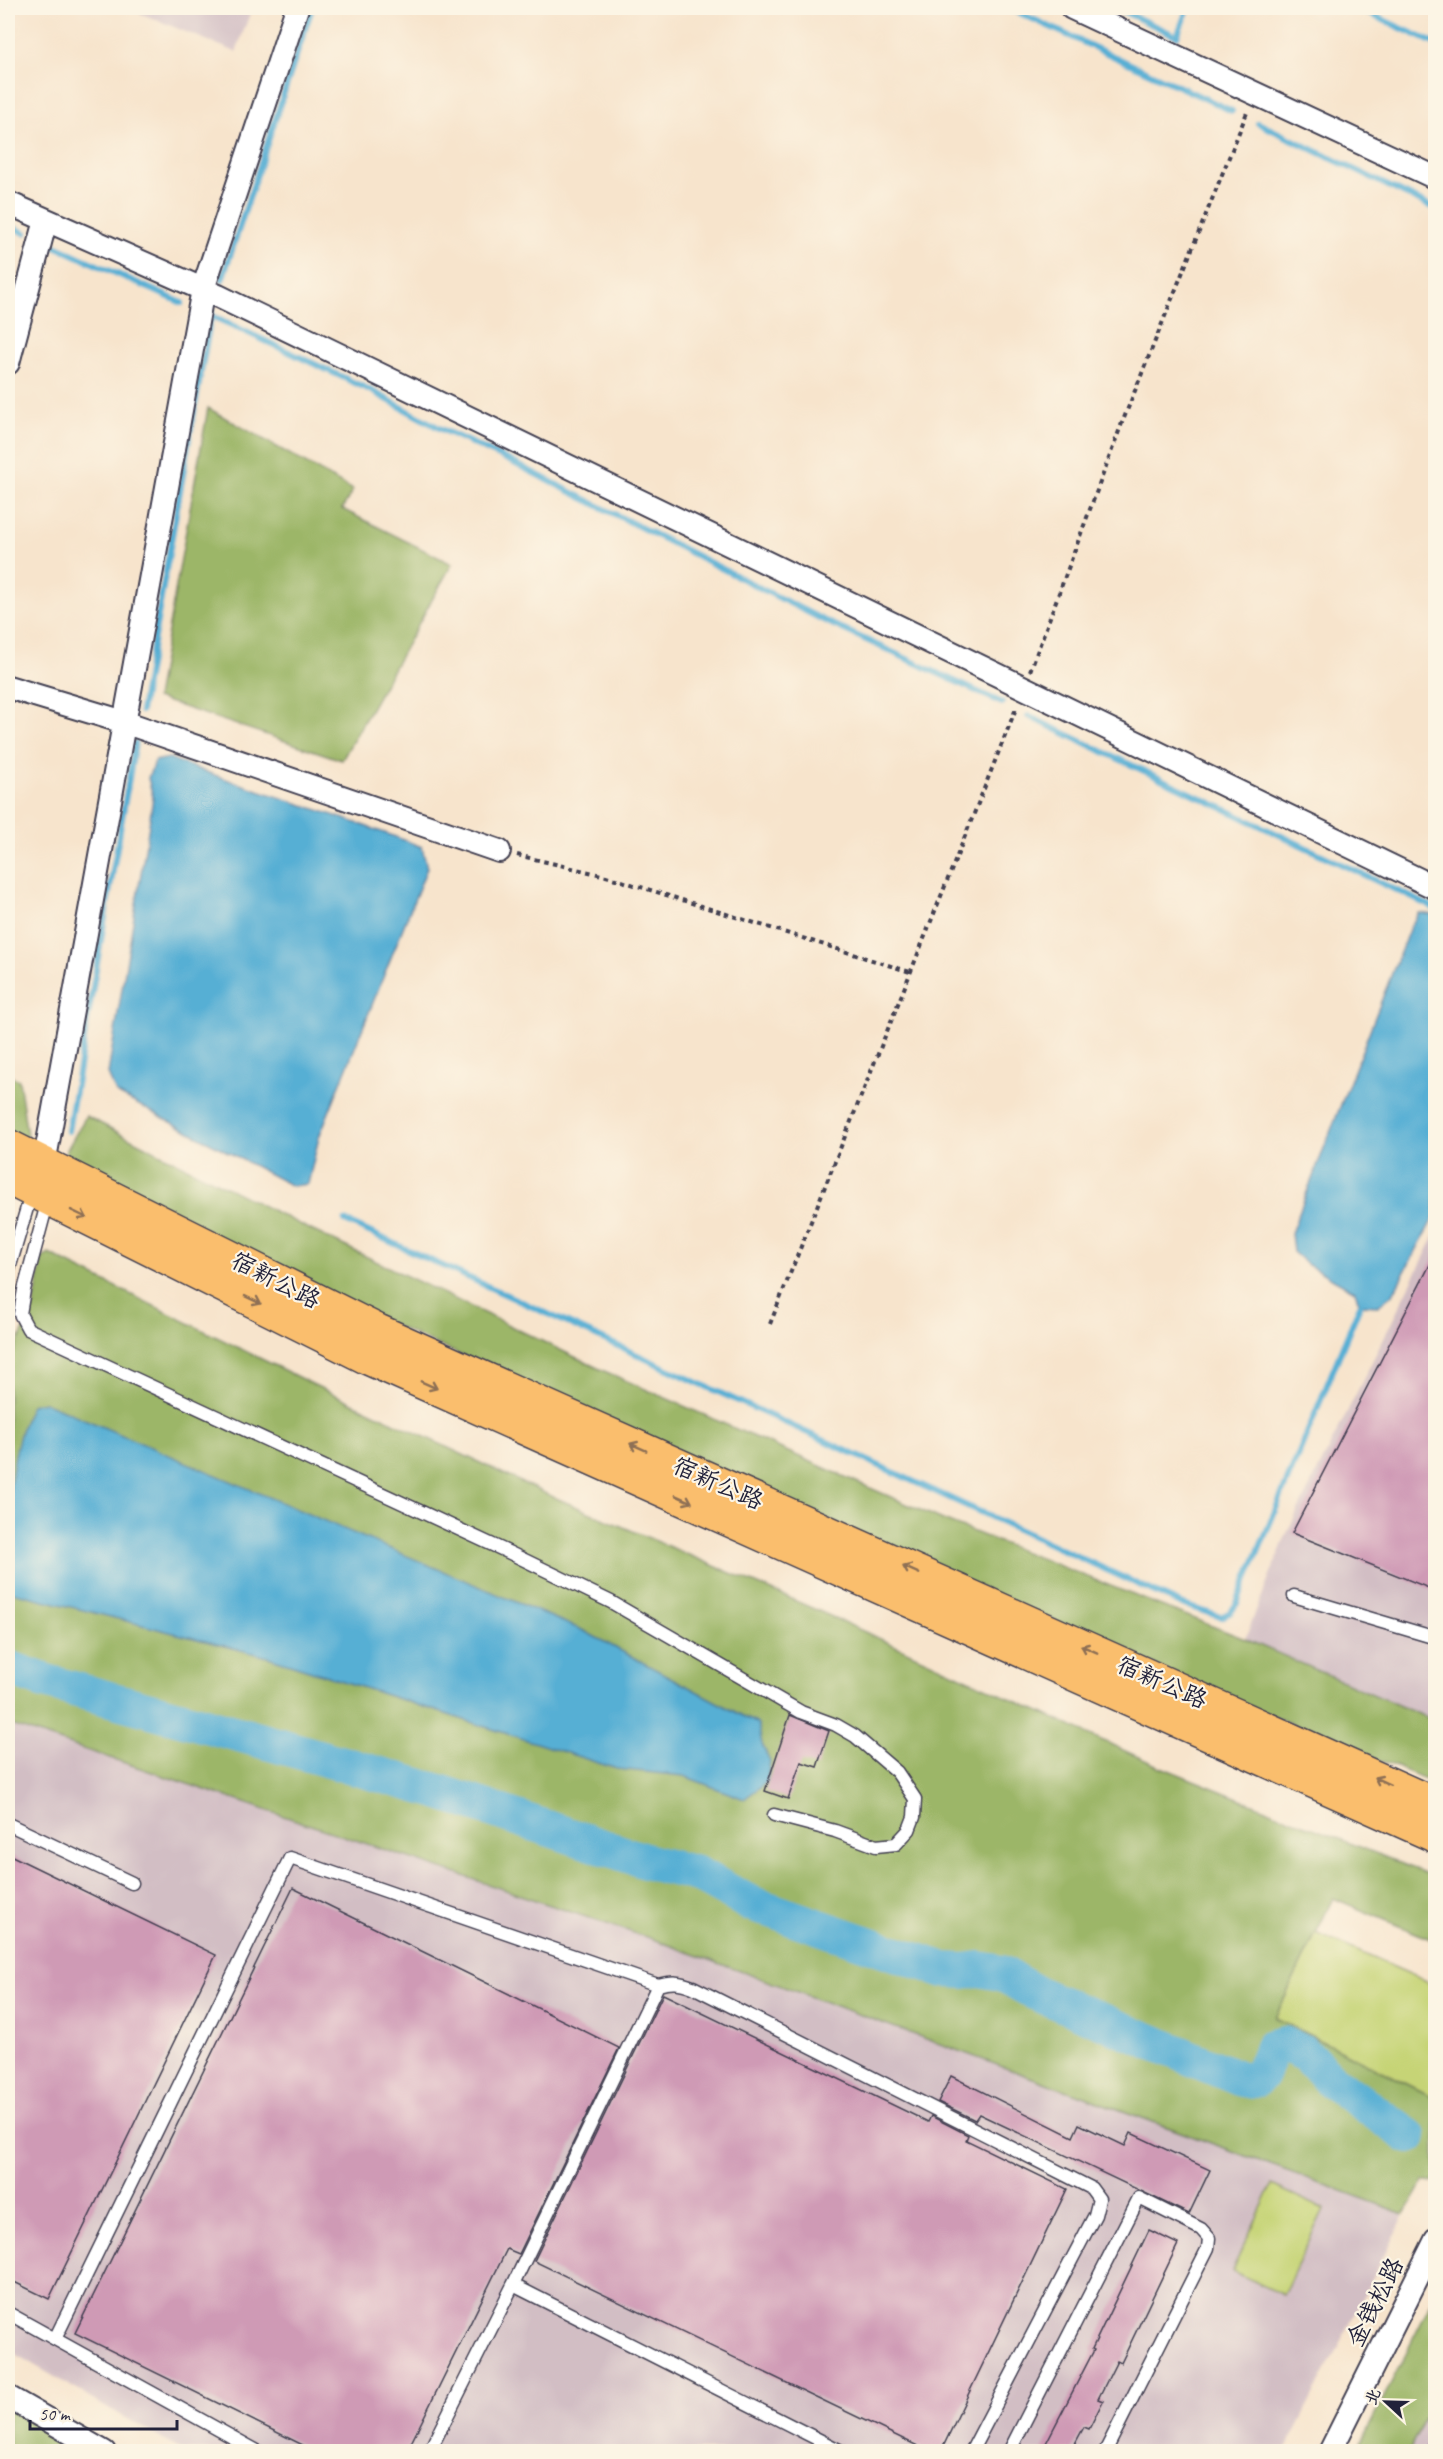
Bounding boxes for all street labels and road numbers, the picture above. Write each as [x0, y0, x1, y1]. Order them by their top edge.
street label: 宿新公路 [226, 1245, 326, 1315]
street label: 宿新公路 [668, 1450, 768, 1516]
street label: 宿新公路 [1112, 1649, 1212, 1715]
street label: 金钱松路 [1340, 2252, 1410, 2352]

